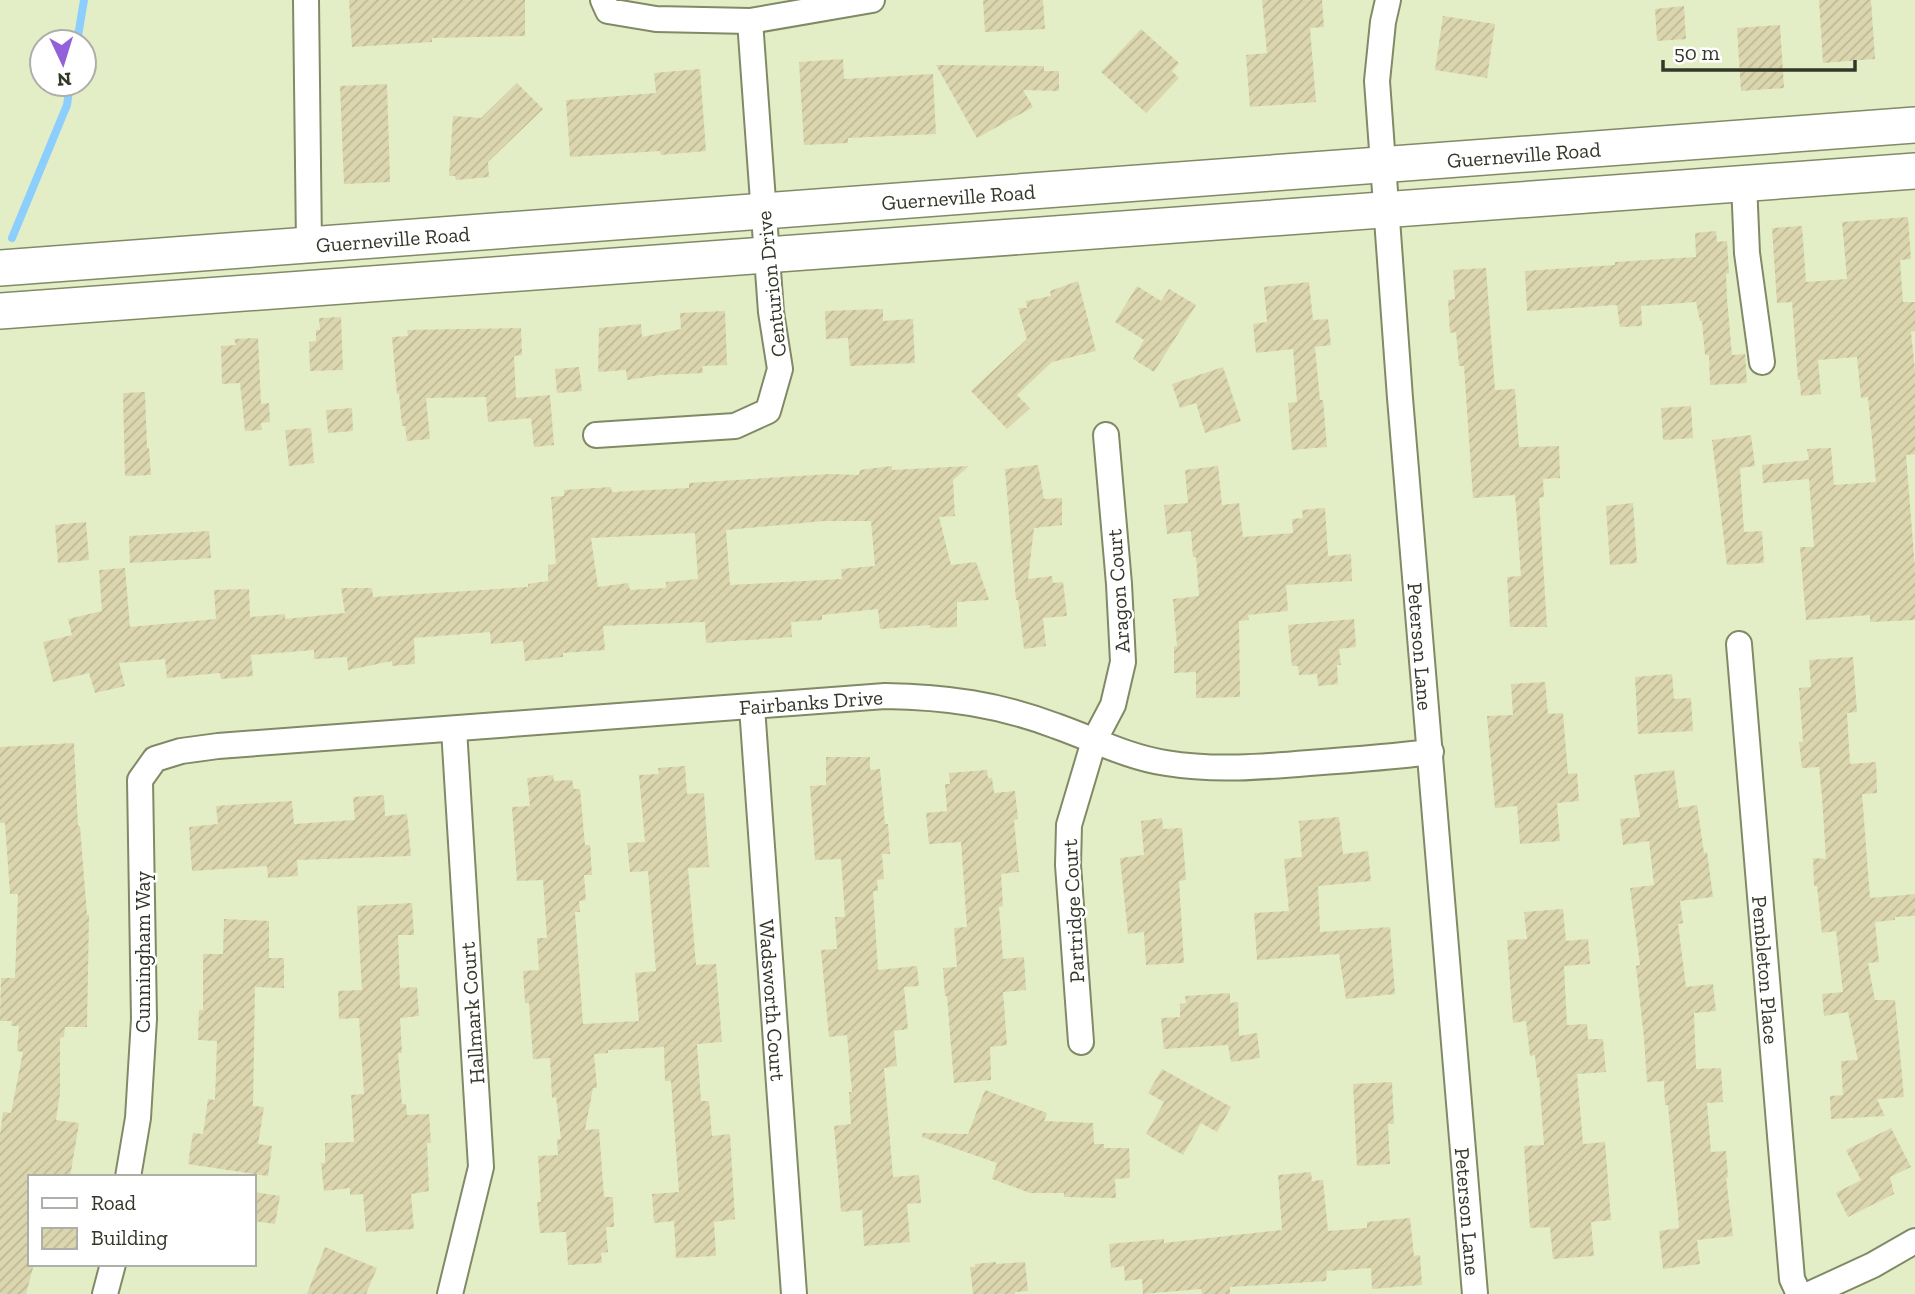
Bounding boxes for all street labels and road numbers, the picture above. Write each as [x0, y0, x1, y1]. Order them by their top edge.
street label: Guerneville Road [1446, 136, 1602, 172]
street label: Guerneville Road [881, 178, 1037, 215]
street label: Centurion Drive [751, 210, 791, 358]
street label: Guerneville Road [315, 220, 471, 257]
street label: Aragon Court [1101, 528, 1135, 654]
street label: Peterson Lane [1403, 581, 1439, 712]
street label: Fairbanks Drive [738, 684, 884, 719]
street label: Partridge Court [1057, 838, 1089, 983]
street label: Cunningham Way [130, 871, 155, 1033]
street label: Pembleton Place [1748, 895, 1785, 1045]
street label: Wadsworth Court [755, 919, 791, 1082]
street label: Hallmark Court [455, 941, 489, 1085]
street label: Peterson Lane [1450, 1146, 1486, 1277]

